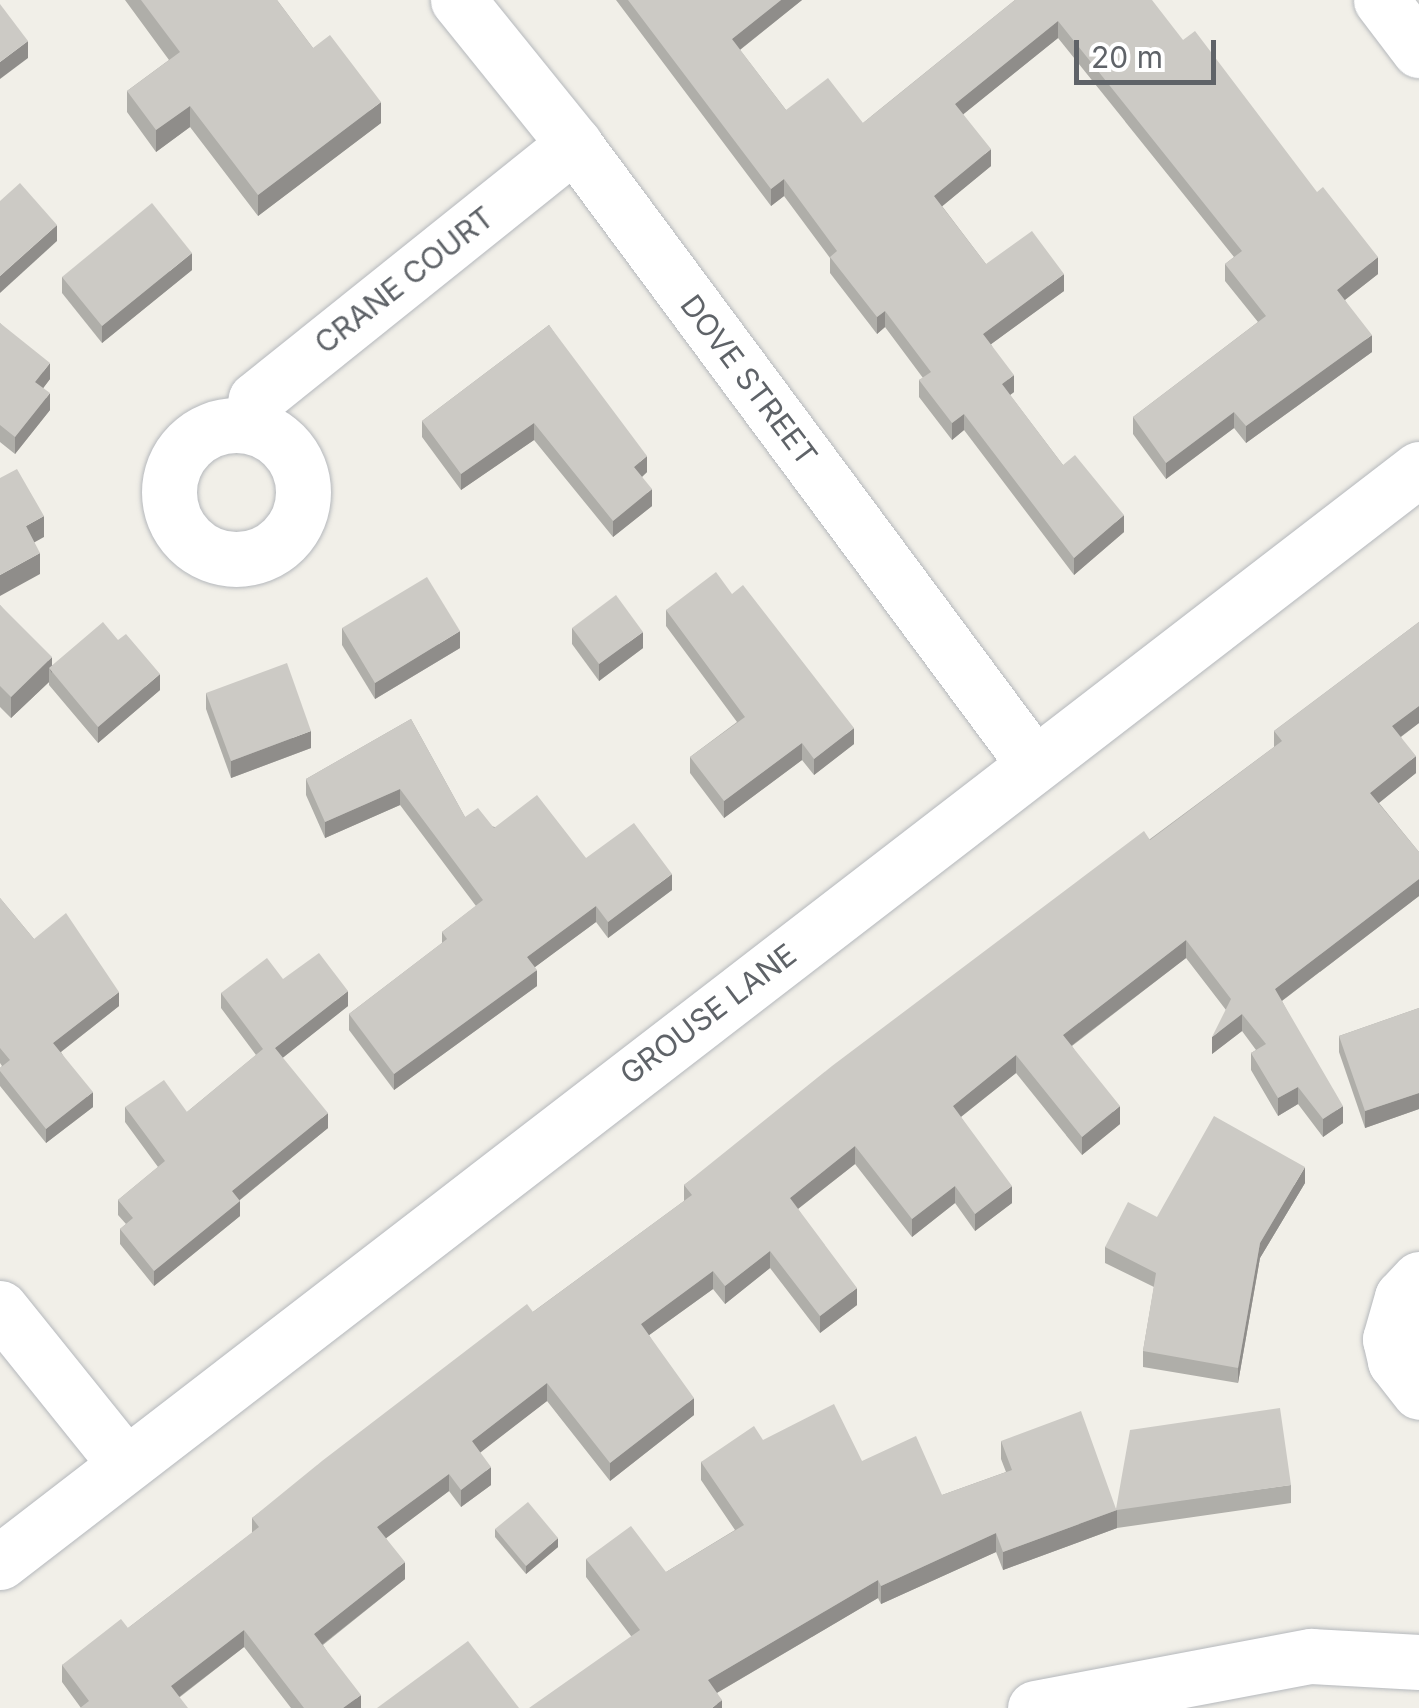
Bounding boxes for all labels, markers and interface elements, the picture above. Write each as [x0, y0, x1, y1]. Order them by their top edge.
scale bar [1079, 20, 1222, 82]
text: 20 m [1091, 39, 1163, 75]
street label: CRANE COURT [307, 199, 501, 361]
street label: DOVE STREET [673, 288, 825, 472]
street label: GROUSE LANE [613, 936, 803, 1092]

